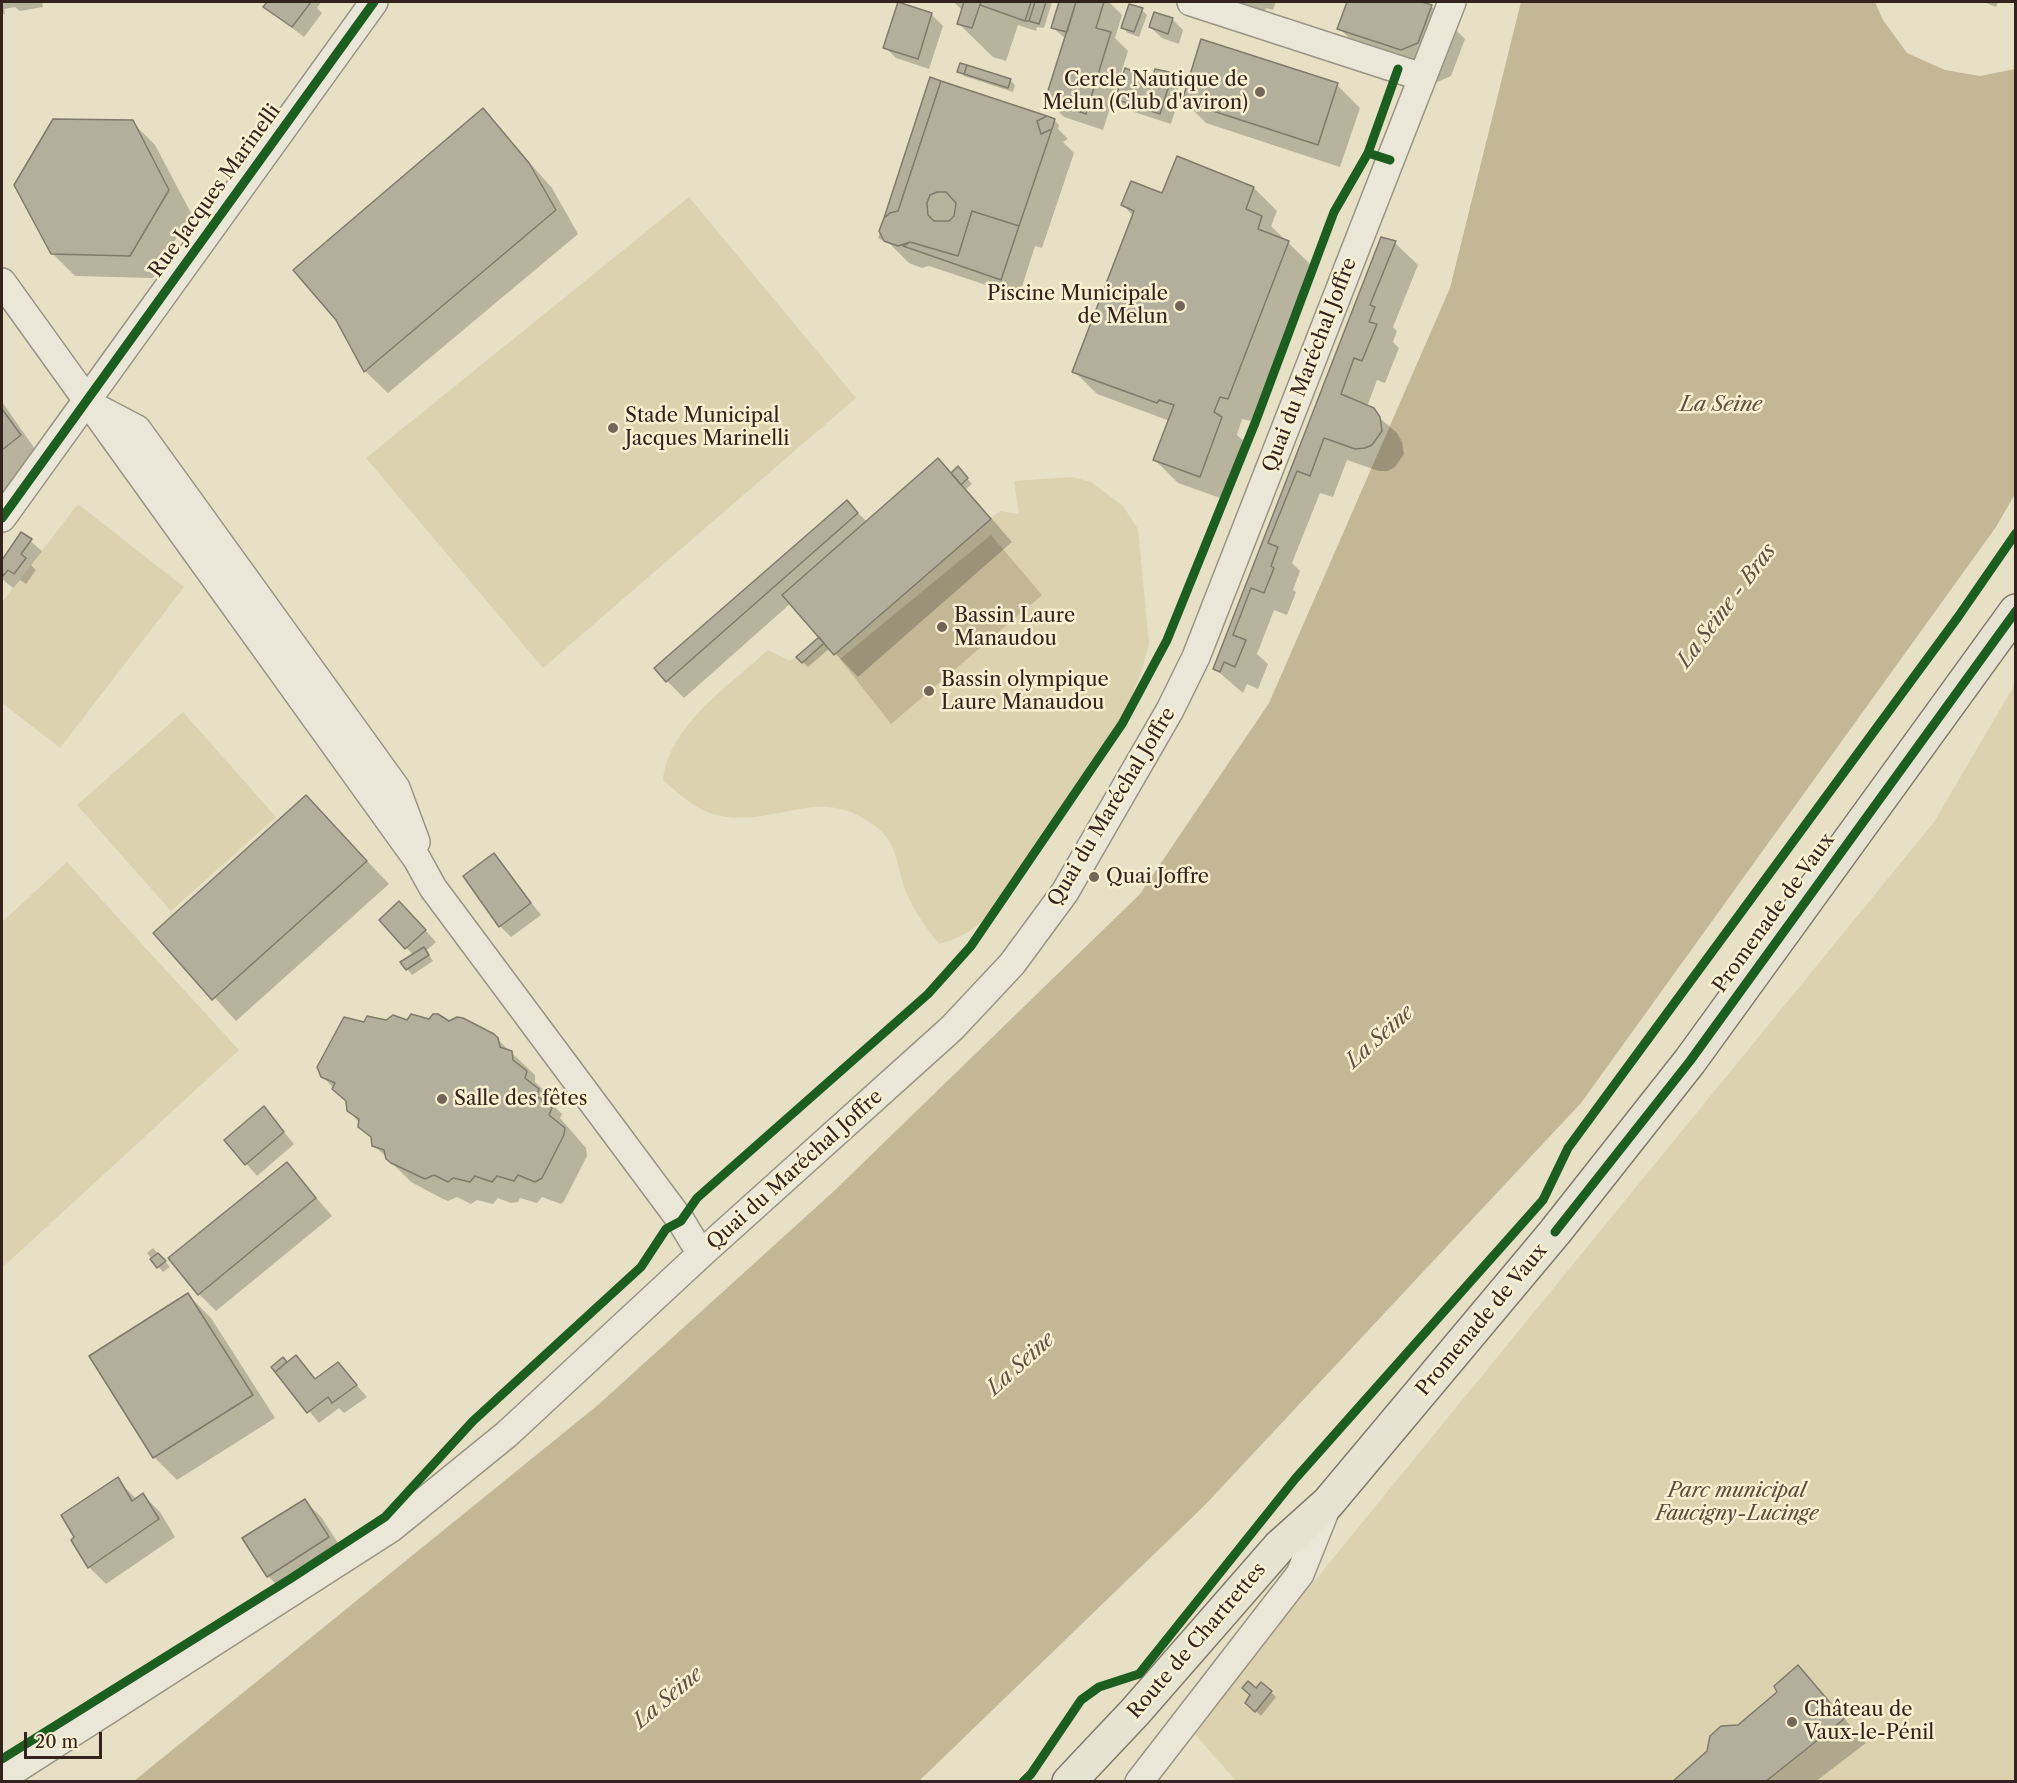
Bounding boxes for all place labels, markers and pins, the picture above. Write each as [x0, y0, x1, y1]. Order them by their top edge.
place label: Cercle Nautique de Melun (Club d'aviron) [1042, 68, 1248, 115]
marker: Cercle Nautique de Melun (Club d'aviron) [1253, 85, 1267, 99]
place label: Piscine Municipale de Melun [987, 282, 1168, 329]
marker: Piscine Municipale de Melun [1173, 299, 1187, 313]
place label: Stade Municipal Jacques Marinelli [625, 404, 789, 451]
marker: Stade Municipal Jacques Marinelli [606, 421, 620, 435]
place label: Bassin Laure Manaudou [954, 604, 1075, 651]
marker: Bassin Laure Manaudou [935, 620, 949, 634]
place label: Bassin olympique Laure Manaudou [941, 668, 1109, 715]
marker: Bassin olympique Laure Manaudou [922, 684, 936, 698]
place label: Quai Joffre [1106, 865, 1209, 889]
marker: Quai Joffre [1087, 870, 1101, 884]
place label: Salle des fêtes [454, 1087, 587, 1111]
marker: Salle des fêtes [435, 1092, 449, 1106]
place label: Château de Vaux-le-Pénil [1804, 1698, 1934, 1745]
marker: Château de Vaux-le-Pénil [1785, 1715, 1799, 1729]

